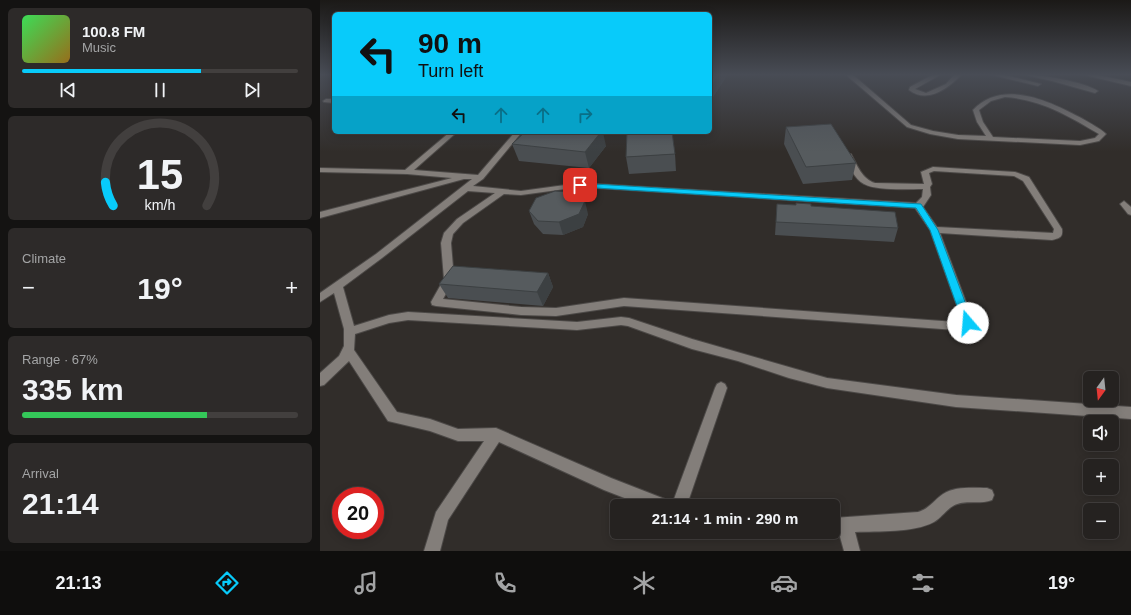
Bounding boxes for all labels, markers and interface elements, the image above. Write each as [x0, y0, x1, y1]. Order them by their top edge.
text: 100.8 FM [82, 23, 145, 40]
icon: left [352, 28, 404, 80]
text: 90 m [418, 28, 482, 59]
text: Music [82, 40, 116, 55]
text: Turn left [418, 61, 483, 81]
icon: previous [57, 79, 79, 101]
icon: pause [149, 79, 171, 101]
icon: next [241, 79, 263, 101]
icon: left [448, 104, 470, 126]
icon: ahead [490, 104, 512, 126]
icon: ahead [532, 104, 554, 126]
icon: right [574, 104, 596, 126]
text: 15 [137, 151, 183, 198]
pin [563, 168, 597, 202]
icon: arrive [569, 174, 591, 196]
text: km/h [145, 196, 176, 212]
text: Climate [22, 251, 66, 266]
text: 19° [137, 272, 183, 305]
text: − [22, 275, 35, 300]
text: + [285, 275, 298, 300]
position arrow [947, 302, 989, 344]
text: Range · 67% [22, 352, 98, 367]
north arrow [1083, 371, 1119, 407]
map controls [1083, 371, 1119, 539]
text: 335 km [22, 373, 124, 406]
button: sound [1083, 415, 1119, 451]
button: + [1083, 459, 1119, 495]
text: Arrival [22, 466, 59, 481]
text: 21:14 [22, 487, 99, 520]
speed limit sign: 20 [332, 487, 384, 539]
button: − [1083, 503, 1119, 539]
text: 21:14 · 1 min · 290 m [652, 510, 798, 527]
icon: directions [213, 569, 241, 597]
icon: music [352, 569, 380, 597]
icon: phone [491, 569, 519, 597]
icon: climate [630, 569, 658, 597]
icon: car [770, 569, 798, 597]
icon: filters [909, 569, 937, 597]
text: 21:13 [56, 573, 102, 593]
text: 19° [1048, 573, 1075, 593]

